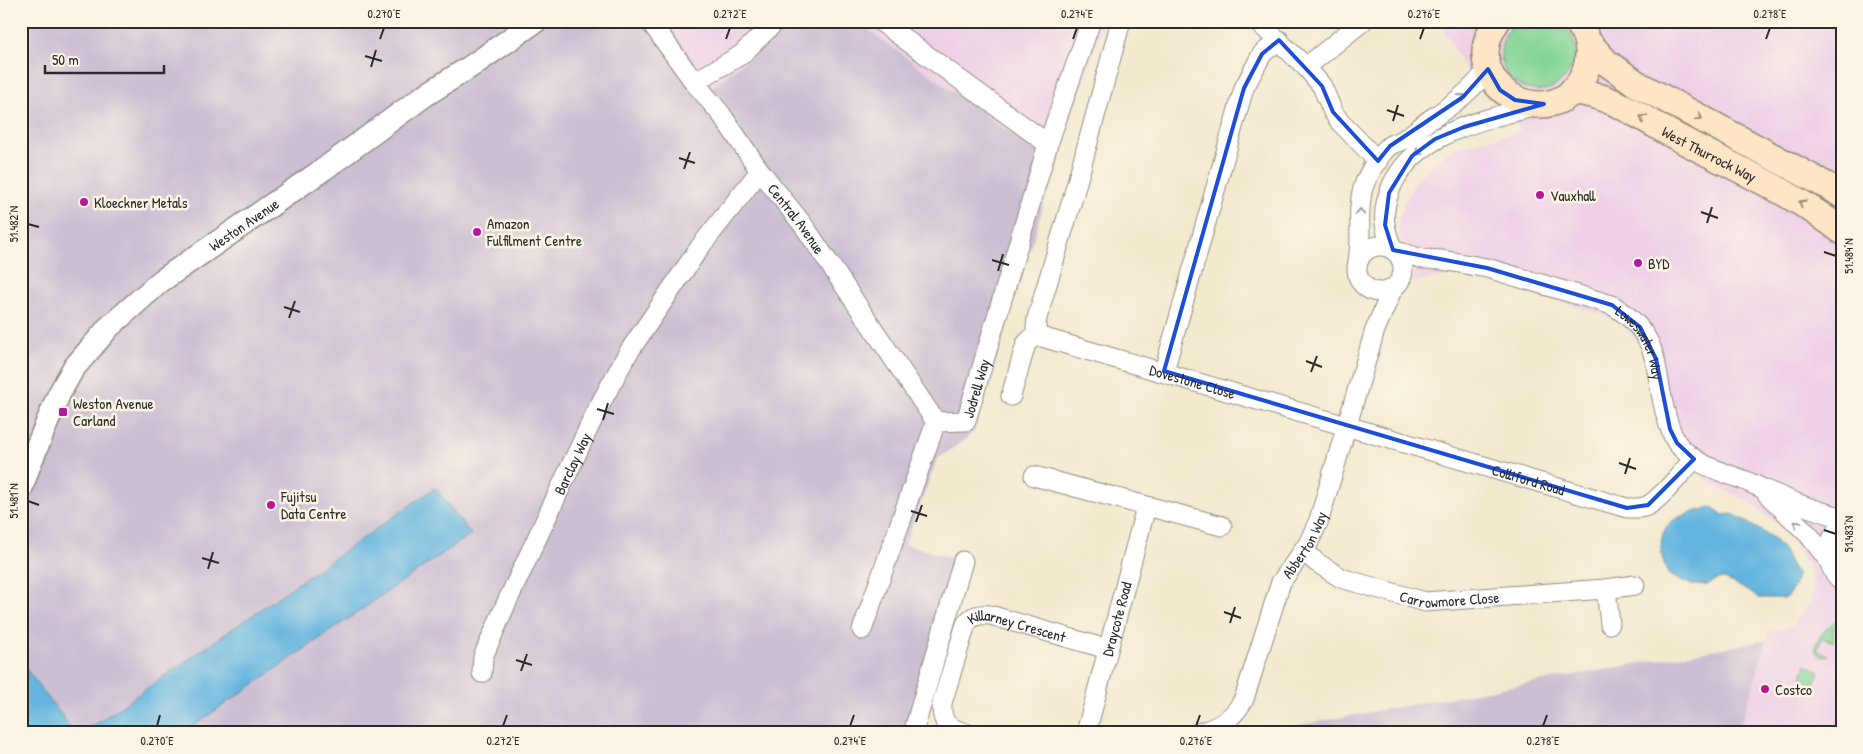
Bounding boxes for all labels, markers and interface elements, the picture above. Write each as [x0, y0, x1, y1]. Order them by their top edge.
text: 0.270°E [368, 5, 401, 22]
text: 0.272°E [713, 5, 747, 22]
text: 0.274°E [1061, 5, 1094, 22]
text: 0.276°E [1408, 5, 1441, 22]
text: 0.278°E [1754, 5, 1787, 22]
scale bar [45, 42, 164, 74]
text: 50 m [52, 49, 79, 70]
one-way arrow [1457, 93, 1466, 102]
one-way arrow [1694, 111, 1703, 121]
one-way arrow [1640, 114, 1649, 124]
street label: West Thurrock Way [1658, 121, 1760, 187]
one-way arrow [1414, 147, 1423, 156]
street label: Central Avenue [763, 179, 830, 258]
place label: Vauxhall [1550, 185, 1596, 206]
marker: Vauxhall [1534, 189, 1546, 201]
place label: Kloeckner Metals [94, 192, 188, 213]
street label: Weston Avenue [204, 193, 283, 256]
marker: Kloeckner Metals [78, 196, 90, 208]
one-way arrow [1798, 200, 1807, 210]
text: 51.482°N [5, 206, 22, 242]
one-way arrow [1354, 208, 1365, 216]
place label: Amazon Fulfilment Centre [486, 213, 582, 251]
marker: Amazon Fulfilment Centre [471, 226, 483, 238]
text: 51.484°N [1840, 238, 1857, 274]
place label: BYD [1648, 253, 1670, 274]
marker: BYD [1632, 257, 1644, 269]
street label: Loweswater Way [1612, 300, 1669, 381]
street label: Jodrell Way [957, 356, 994, 420]
street label: Dovestone Close [1147, 359, 1238, 404]
place label: Weston Avenue Carland [73, 393, 153, 431]
marker: Weston Avenue Carland [57, 406, 69, 418]
street label: Barclay Way [548, 429, 596, 498]
street label: Colliford Road [1489, 459, 1568, 500]
text: 51.481°N [5, 483, 22, 519]
place label: Fujitsu Data Centre [280, 486, 346, 524]
marker: Fujitsu Data Centre [265, 499, 277, 511]
street label: Abberton Way [1276, 509, 1331, 582]
text: 51.483°N [1840, 516, 1857, 552]
one-way arrow [1794, 521, 1803, 530]
street label: Draycote Road [1096, 579, 1136, 659]
street label: Carrowmore Close [1397, 585, 1500, 612]
street label: Killarney Crescent [962, 604, 1069, 647]
place label: Costco [1775, 679, 1812, 700]
marker: Costco [1759, 683, 1771, 695]
text: 0.270°E [141, 732, 174, 749]
text: 0.272°E [486, 732, 520, 749]
text: 0.274°E [834, 732, 867, 749]
text: 0.276°E [1180, 732, 1213, 749]
text: 0.278°E [1527, 732, 1560, 749]

